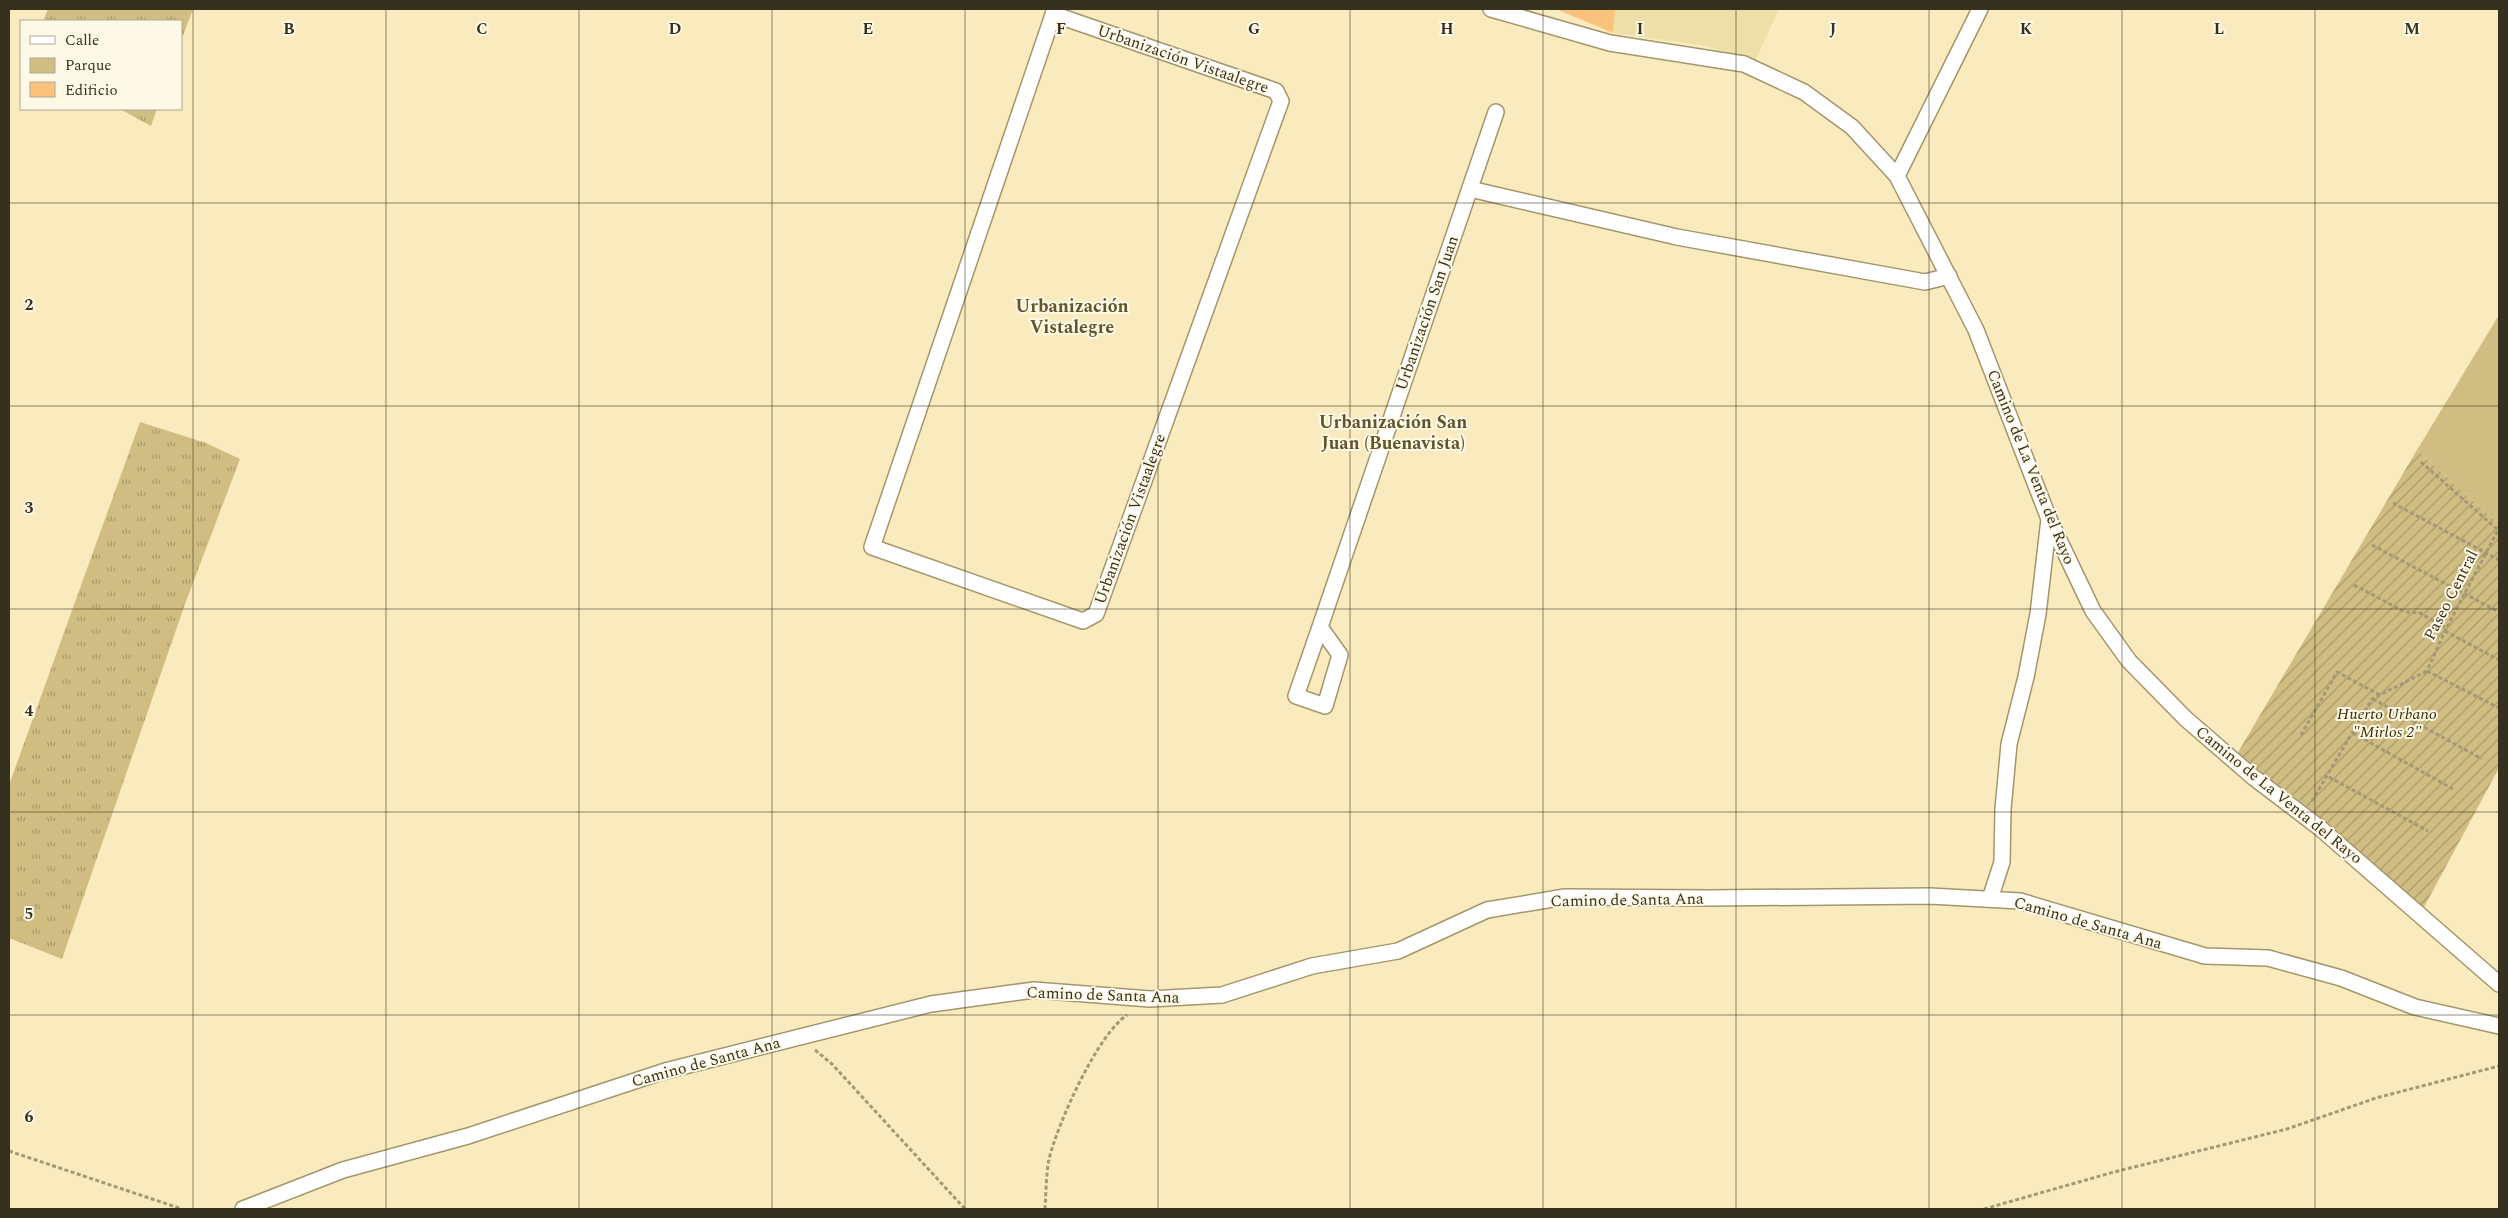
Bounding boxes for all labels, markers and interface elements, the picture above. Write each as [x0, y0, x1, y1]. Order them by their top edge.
text: B [283, 17, 295, 41]
text: C [476, 17, 488, 41]
text: D [669, 17, 682, 41]
text: E [863, 17, 873, 41]
text: F [1056, 17, 1066, 41]
text: G [1248, 17, 1260, 41]
text: H [1440, 17, 1454, 41]
text: I [1637, 17, 1643, 41]
text: J [1830, 17, 1837, 41]
text: K [2020, 17, 2033, 41]
text: L [2214, 17, 2224, 41]
text: M [2404, 17, 2420, 41]
street label: Urbanización Vistaalegre [1094, 18, 1272, 100]
legend [20, 20, 182, 110]
text: Calle [65, 29, 99, 52]
text: Parque [65, 54, 112, 77]
text: Edificio [65, 79, 118, 102]
street label: Urbanización San Juan [1389, 232, 1465, 394]
text: 2 [25, 293, 34, 317]
district label: Urbanización Vistalegre [1015, 293, 1129, 341]
street label: Camino de La Venta del Rayo [1981, 366, 2081, 568]
district label: Urbanización San Juan (Buenavista) [1319, 409, 1467, 457]
street label: Urbanización Vistaalegre [1088, 430, 1172, 608]
text: 3 [25, 496, 34, 520]
street label: Paseo Central [2418, 546, 2484, 644]
text: 4 [25, 699, 34, 723]
park label: Huerto Urbano "Mirlos 2" [2337, 702, 2437, 744]
street label: Camino de La Venta del Rayo [2190, 720, 2368, 870]
street label: Camino de Santa Ana [1550, 887, 1704, 913]
street label: Camino de Santa Ana [2011, 890, 2165, 956]
text: 5 [25, 902, 33, 926]
street label: Camino de Santa Ana [1026, 980, 1180, 1010]
street label: Camino de Santa Ana [629, 1031, 783, 1093]
text: 6 [25, 1105, 34, 1129]

